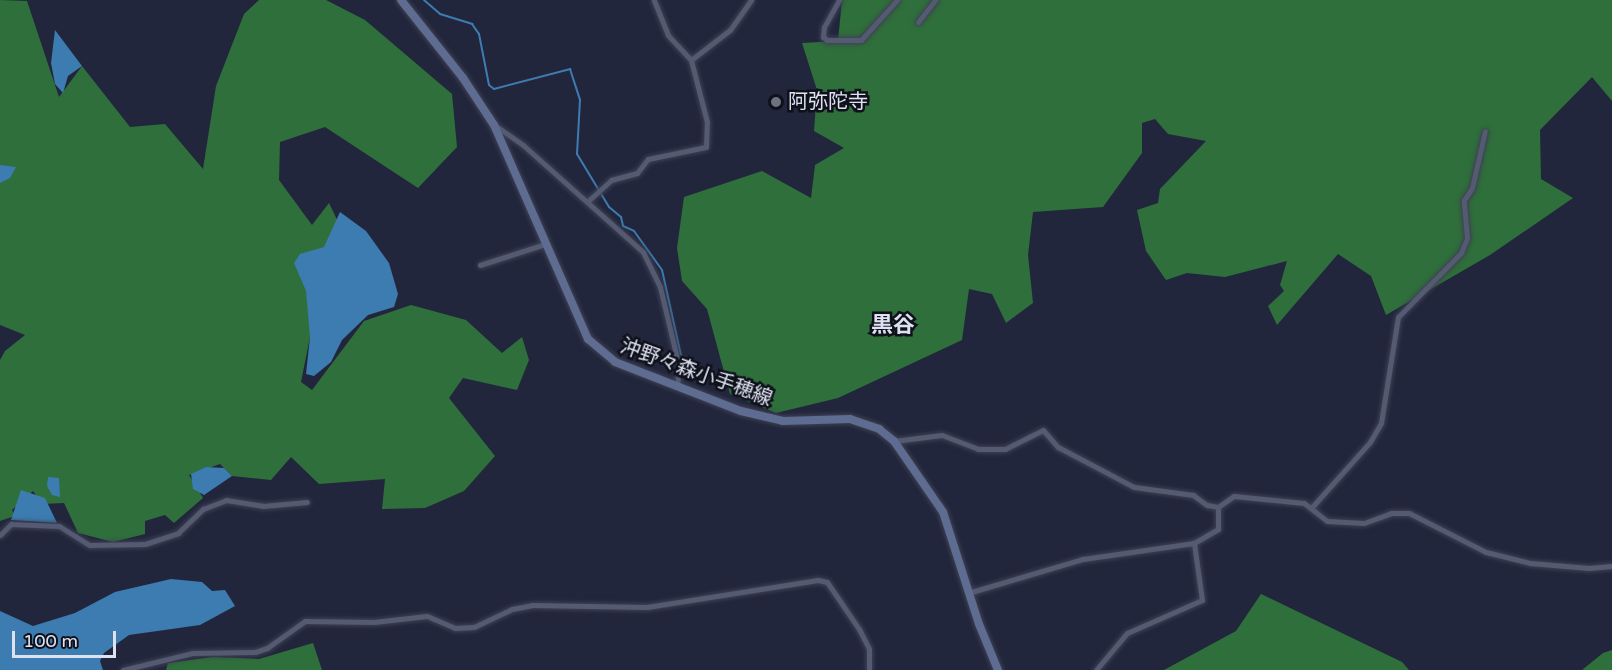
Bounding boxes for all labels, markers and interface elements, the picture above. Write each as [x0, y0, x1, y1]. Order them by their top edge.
place label: 阿弥陀寺 [788, 90, 868, 114]
marker: 阿弥陀寺 [769, 95, 783, 109]
district label: 黒谷 [871, 313, 915, 339]
street label: 沖野々森小手穂線 [617, 334, 775, 412]
scale bar [15, 619, 118, 657]
text: 100 m [23, 630, 78, 652]

